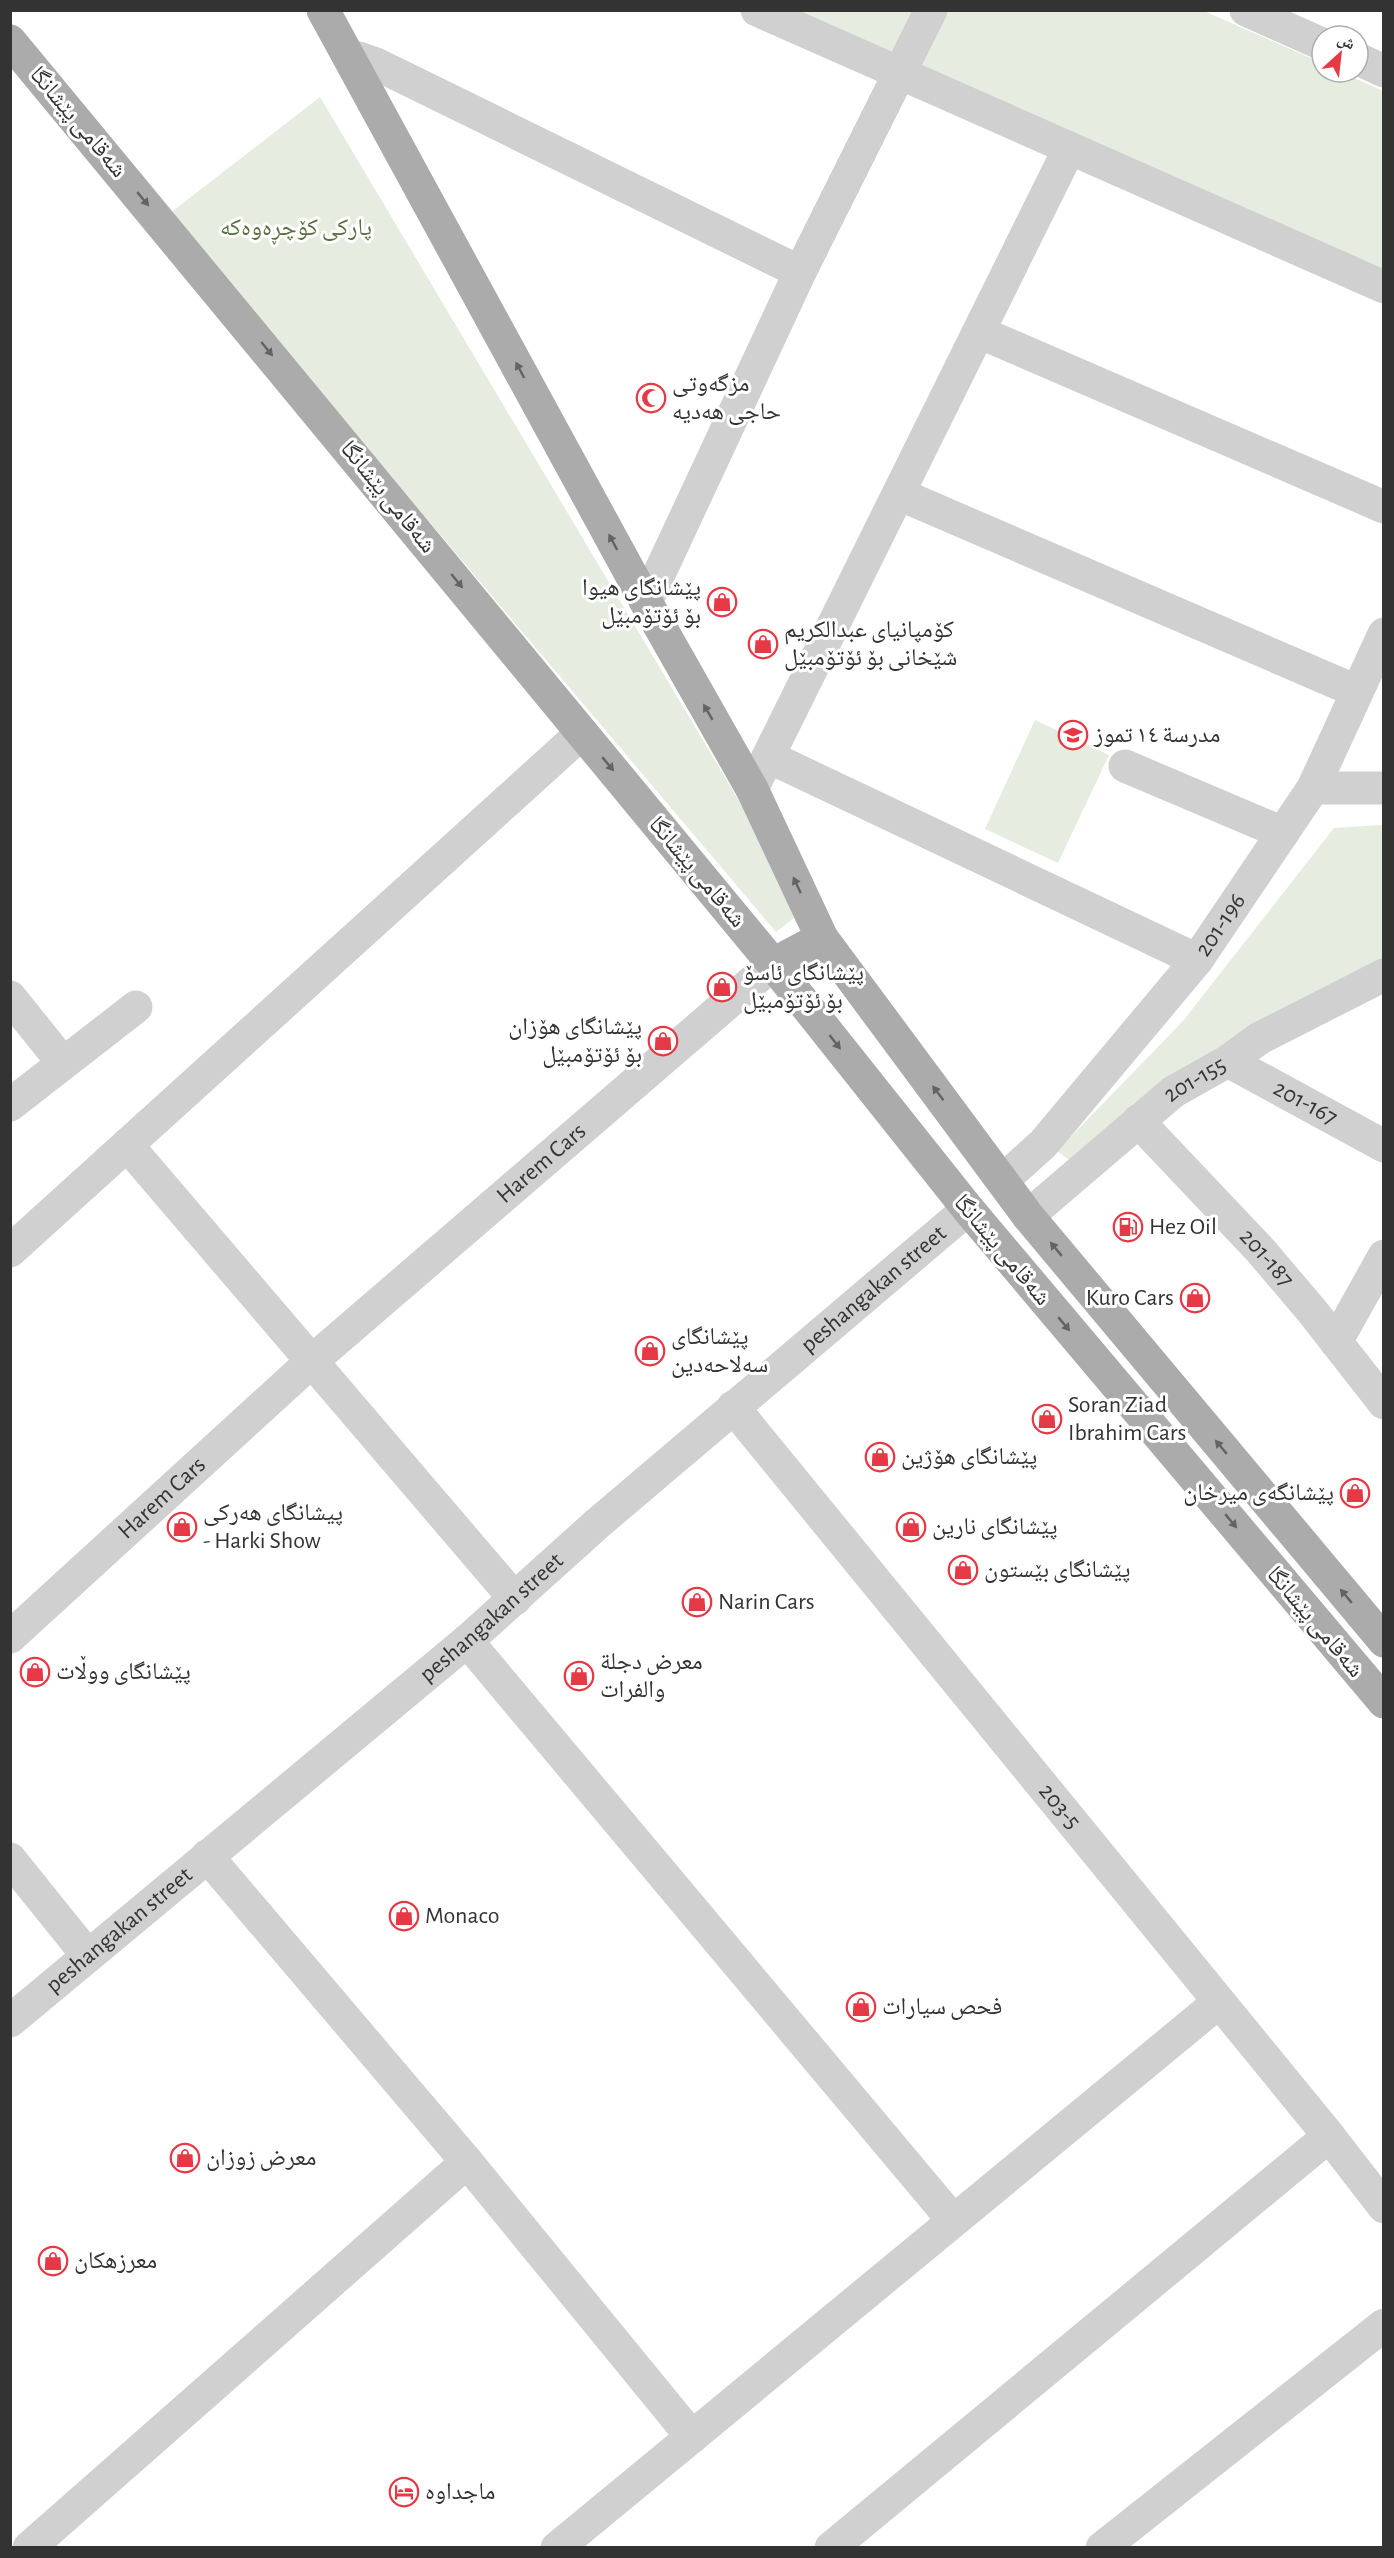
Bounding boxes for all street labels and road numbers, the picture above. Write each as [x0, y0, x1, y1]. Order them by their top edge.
street label: شەقامی پێشانگا [24, 62, 131, 183]
street label: شەقامی پێشانگا [335, 436, 440, 558]
street label: شەقامی پێشانگا [643, 812, 750, 933]
street label: 201-196 [1191, 889, 1250, 961]
street label: 201-155 [1159, 1053, 1230, 1107]
street label: 201-167 [1269, 1076, 1341, 1130]
street label: Harem Cars [492, 1119, 591, 1208]
street label: شەقامی پێشانگا [948, 1190, 1055, 1311]
street label: peshangakan street [796, 1221, 951, 1357]
street label: 201-187 [1235, 1224, 1298, 1292]
street label: Harem Cars [114, 1452, 210, 1544]
street label: peshangakan street [415, 1548, 568, 1687]
street label: شەقامی پێشانگا [1261, 1562, 1368, 1683]
street label: 203-5 [1034, 1779, 1085, 1834]
street label: peshangakan street [41, 1863, 197, 1998]

